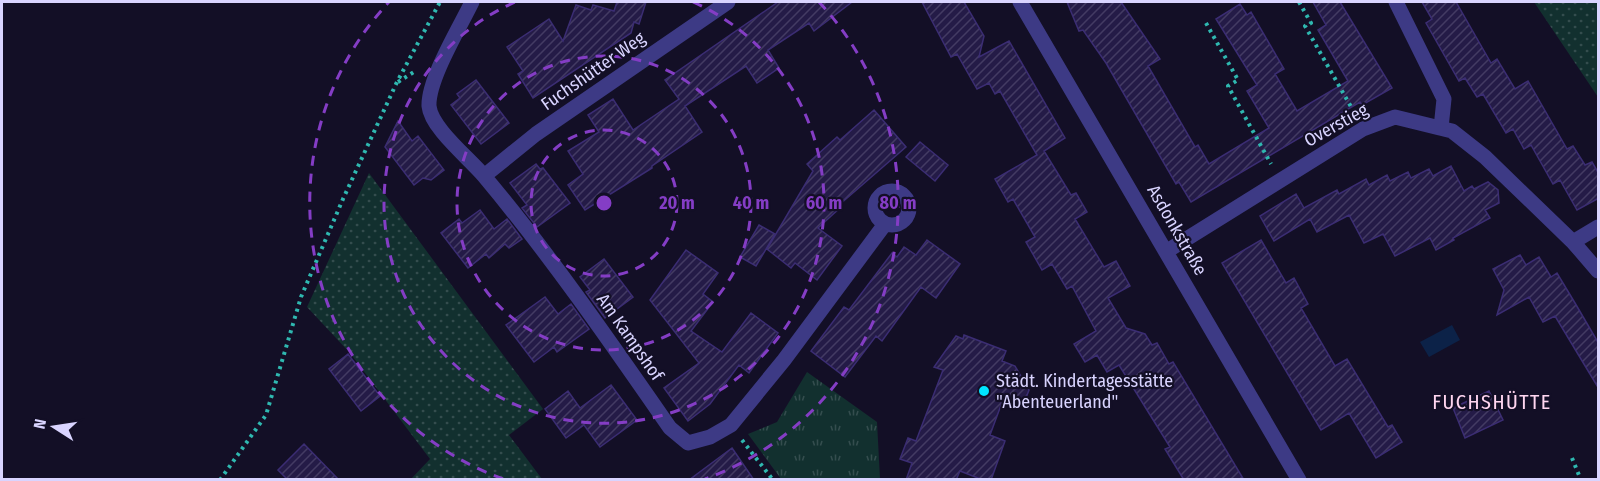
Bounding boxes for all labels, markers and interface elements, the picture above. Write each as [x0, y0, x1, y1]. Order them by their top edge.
street label: Fuchshütter Weg [537, 27, 650, 115]
street label: Overstieg [1300, 98, 1372, 151]
street label: Asdonkstraße [1142, 181, 1212, 279]
text: 20 m [658, 192, 695, 214]
text: 40 m [733, 192, 769, 214]
text: 60 m [806, 192, 842, 214]
text: 80 m [880, 192, 916, 214]
centre of rings [594, 193, 614, 213]
street label: Am Kampshof [592, 289, 669, 386]
place label: Städt. Kindertagesstätte "Abenteuerland" [996, 370, 1173, 413]
marker: Städt. Kindertagesstätte "Abenteuerland" [977, 384, 991, 398]
district label: FUCHSHÜTTE [1432, 390, 1552, 414]
north arrow [24, 397, 84, 457]
text: N [30, 417, 50, 431]

